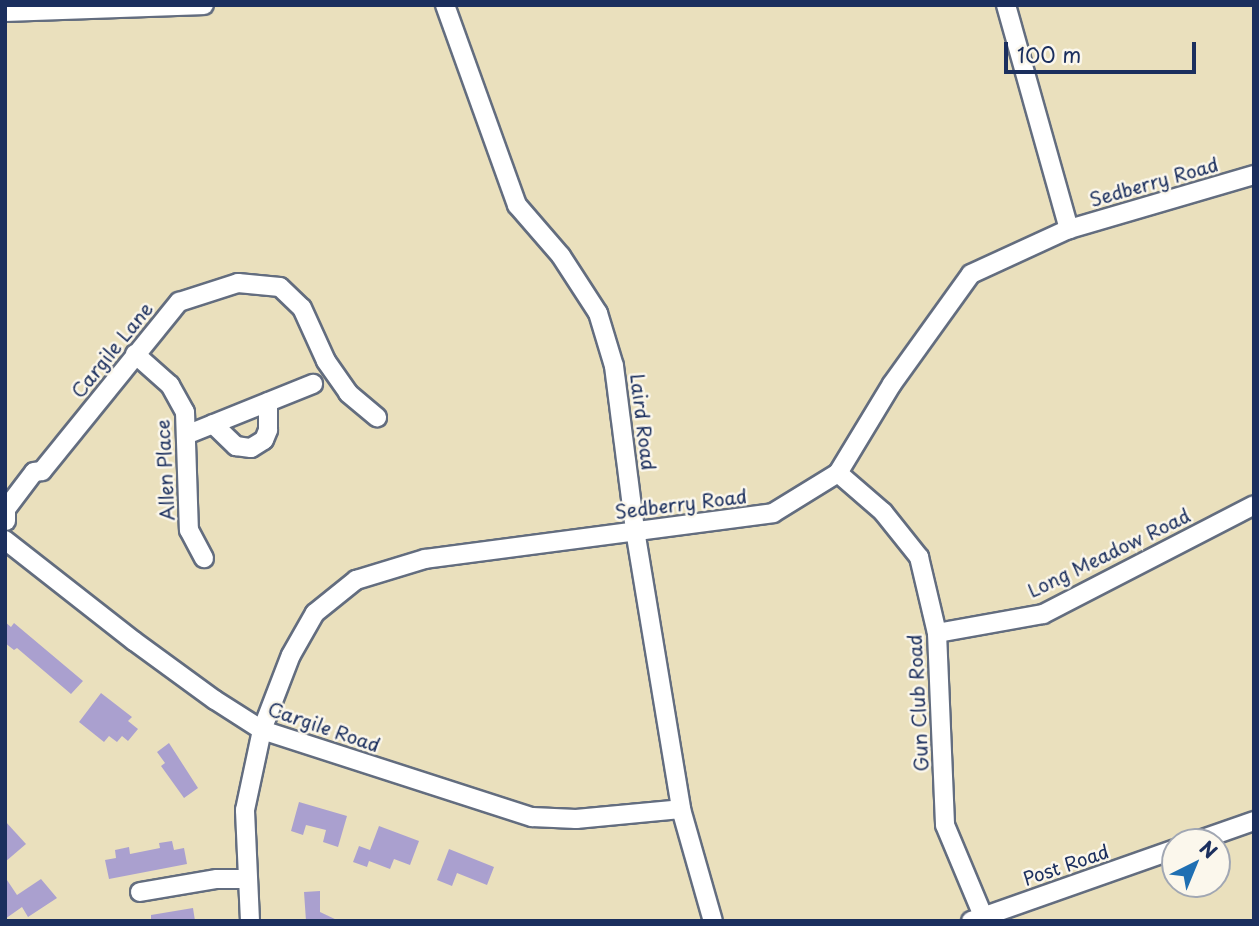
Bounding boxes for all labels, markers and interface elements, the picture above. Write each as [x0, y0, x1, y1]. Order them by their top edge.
scale bar [1007, 28, 1200, 72]
text: 100 m [1017, 38, 1081, 70]
street label: Sedberry Road [1087, 153, 1221, 211]
street label: Cargile Lane [66, 297, 158, 403]
street label: Laird Road [626, 372, 660, 472]
street label: Allen Place [151, 418, 179, 522]
street label: Sedberry Road [613, 485, 749, 523]
street label: Long Meadow Road [1025, 504, 1193, 602]
street label: Gun Club Road [903, 634, 933, 772]
street label: Cargile Road [264, 697, 384, 757]
north arrow [1161, 828, 1231, 898]
text: N [1194, 834, 1224, 864]
street label: Post Road [1020, 840, 1112, 890]

